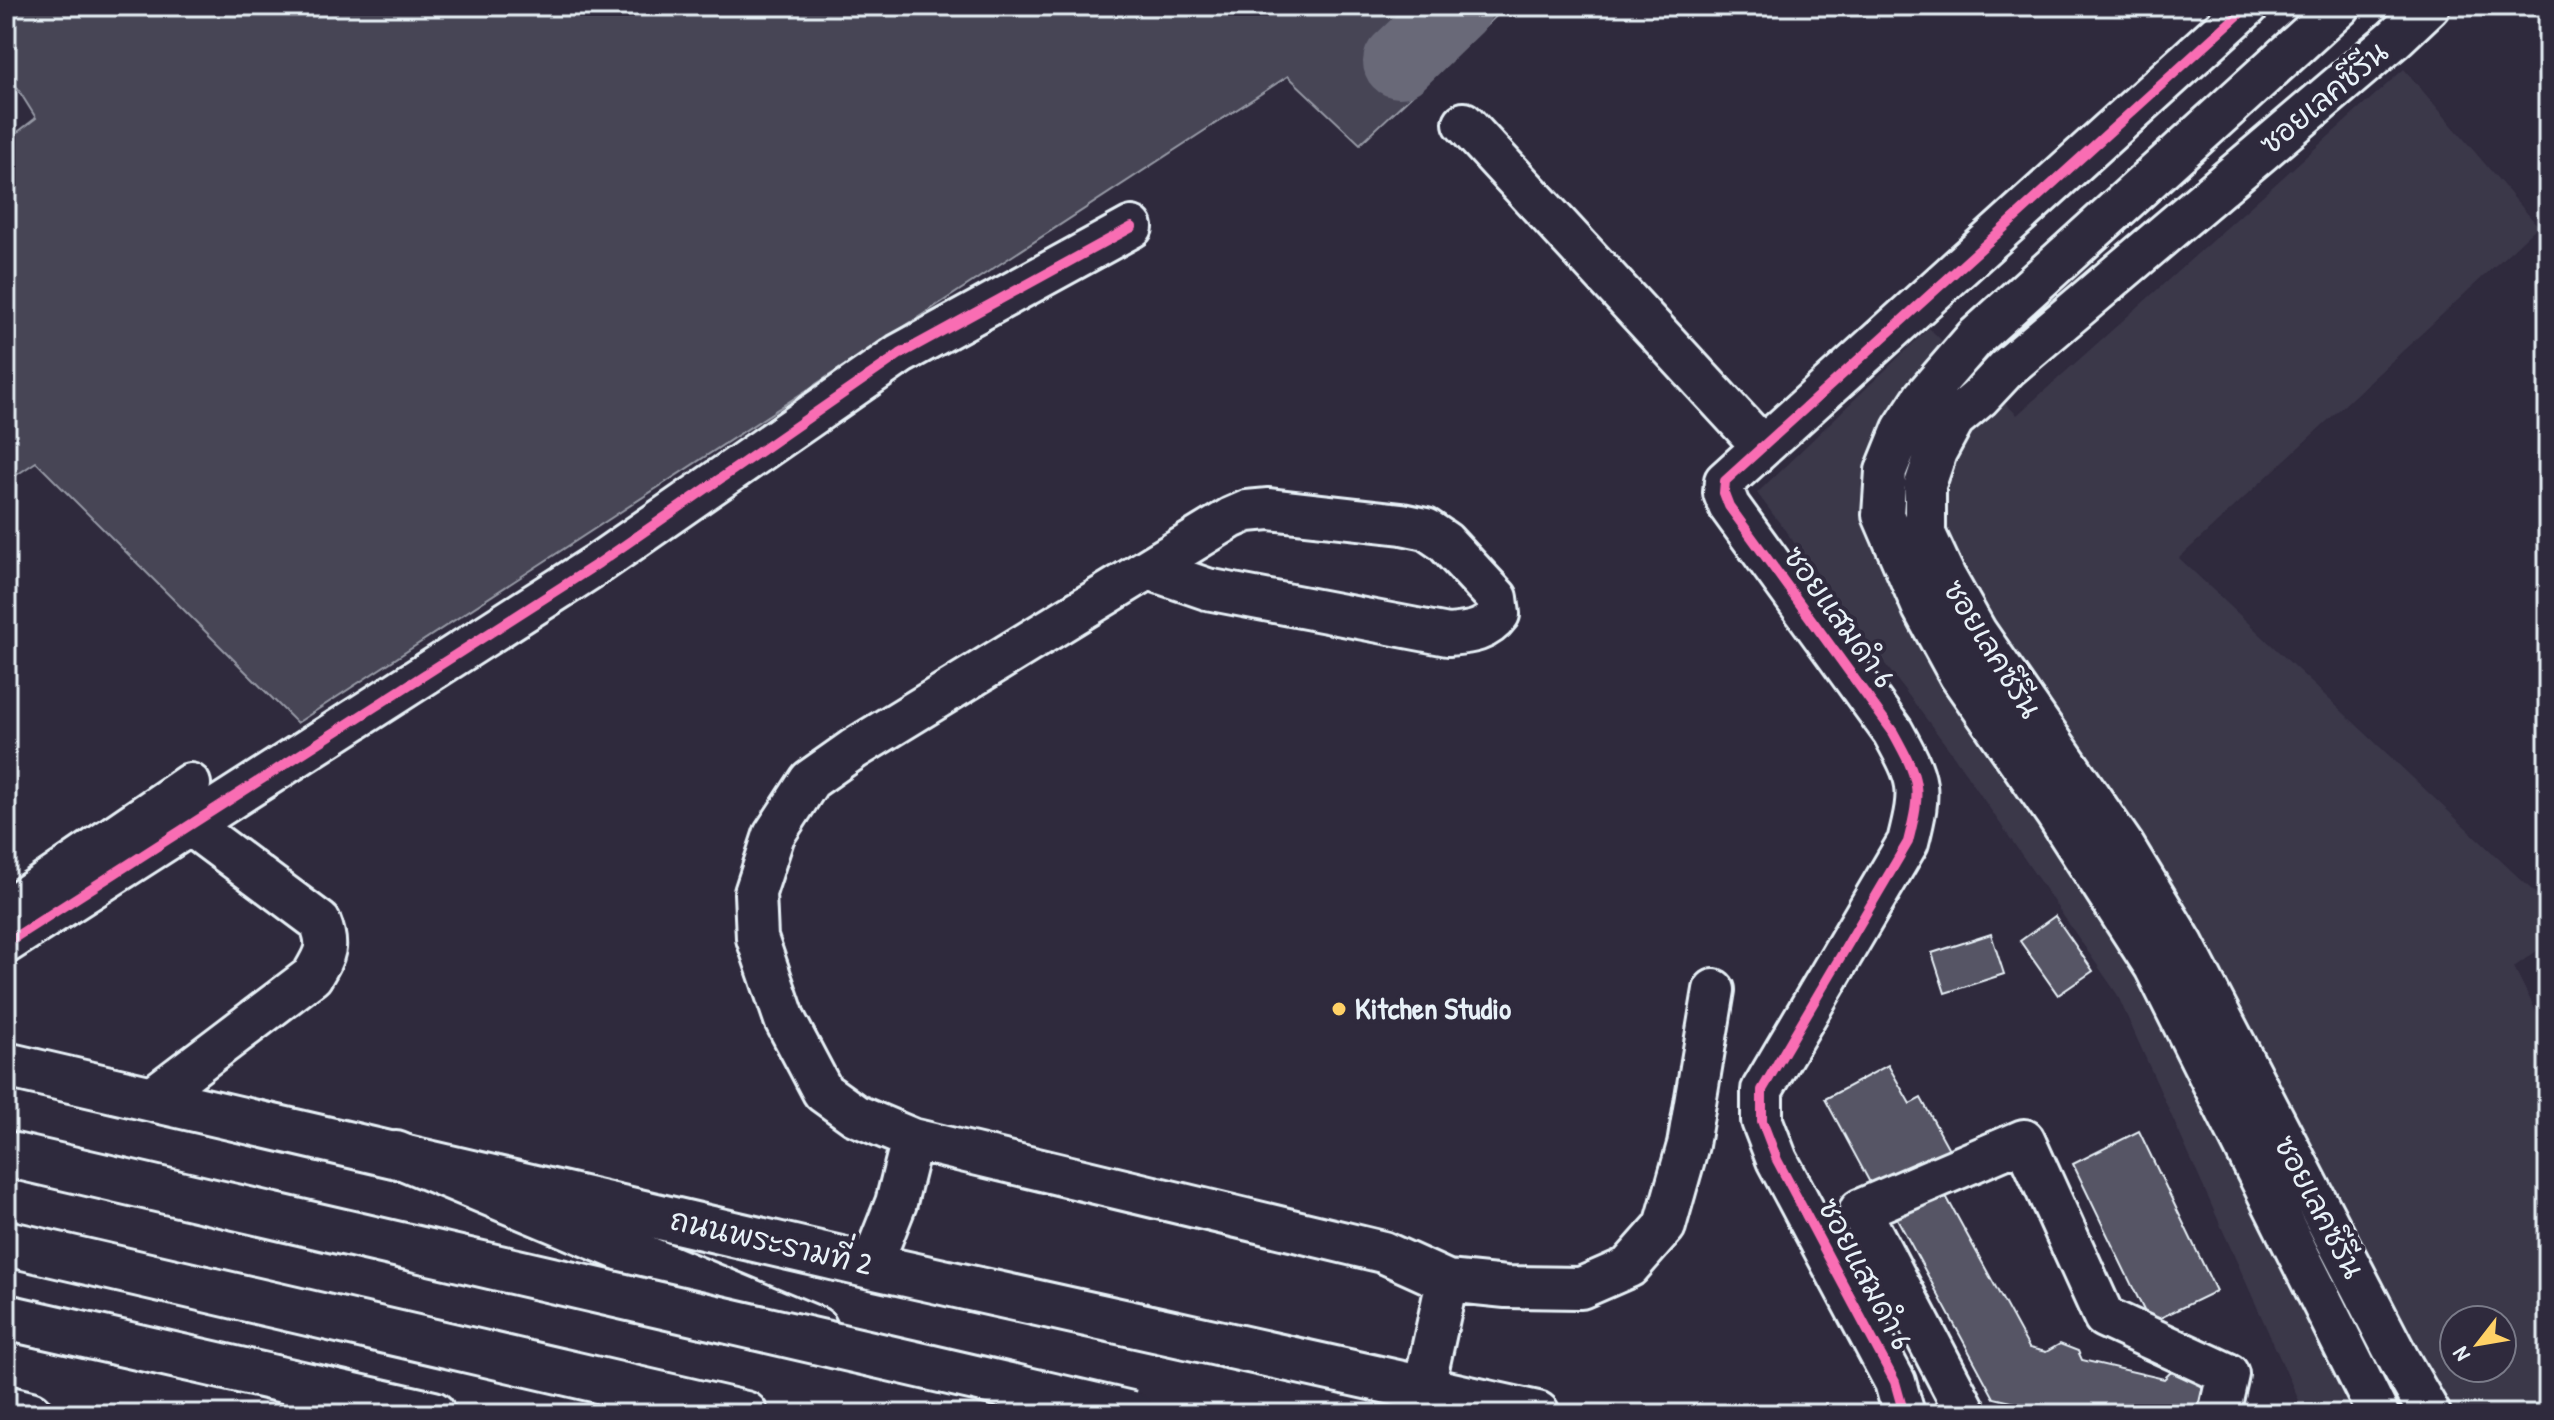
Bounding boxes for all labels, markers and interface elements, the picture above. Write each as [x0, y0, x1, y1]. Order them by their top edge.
street label: ซอยเลคซีรีน [2251, 32, 2396, 163]
street label: ซอยแสมดำ 6 [1775, 538, 1905, 695]
street label: ซอยเลคซีรีน [1935, 572, 2051, 725]
place label: Kitchen Studio [1355, 988, 1511, 1028]
marker: Kitchen Studio [1330, 1000, 1348, 1018]
street label: ซอยเลคซีรีน [2266, 1128, 2374, 1285]
street label: ถนนพระรามที่ 2 [666, 1191, 878, 1284]
street label: ซอยแสมดำ 6 [1809, 1191, 1922, 1356]
north arrow [2438, 1304, 2518, 1384]
text: N [2445, 1341, 2477, 1367]

